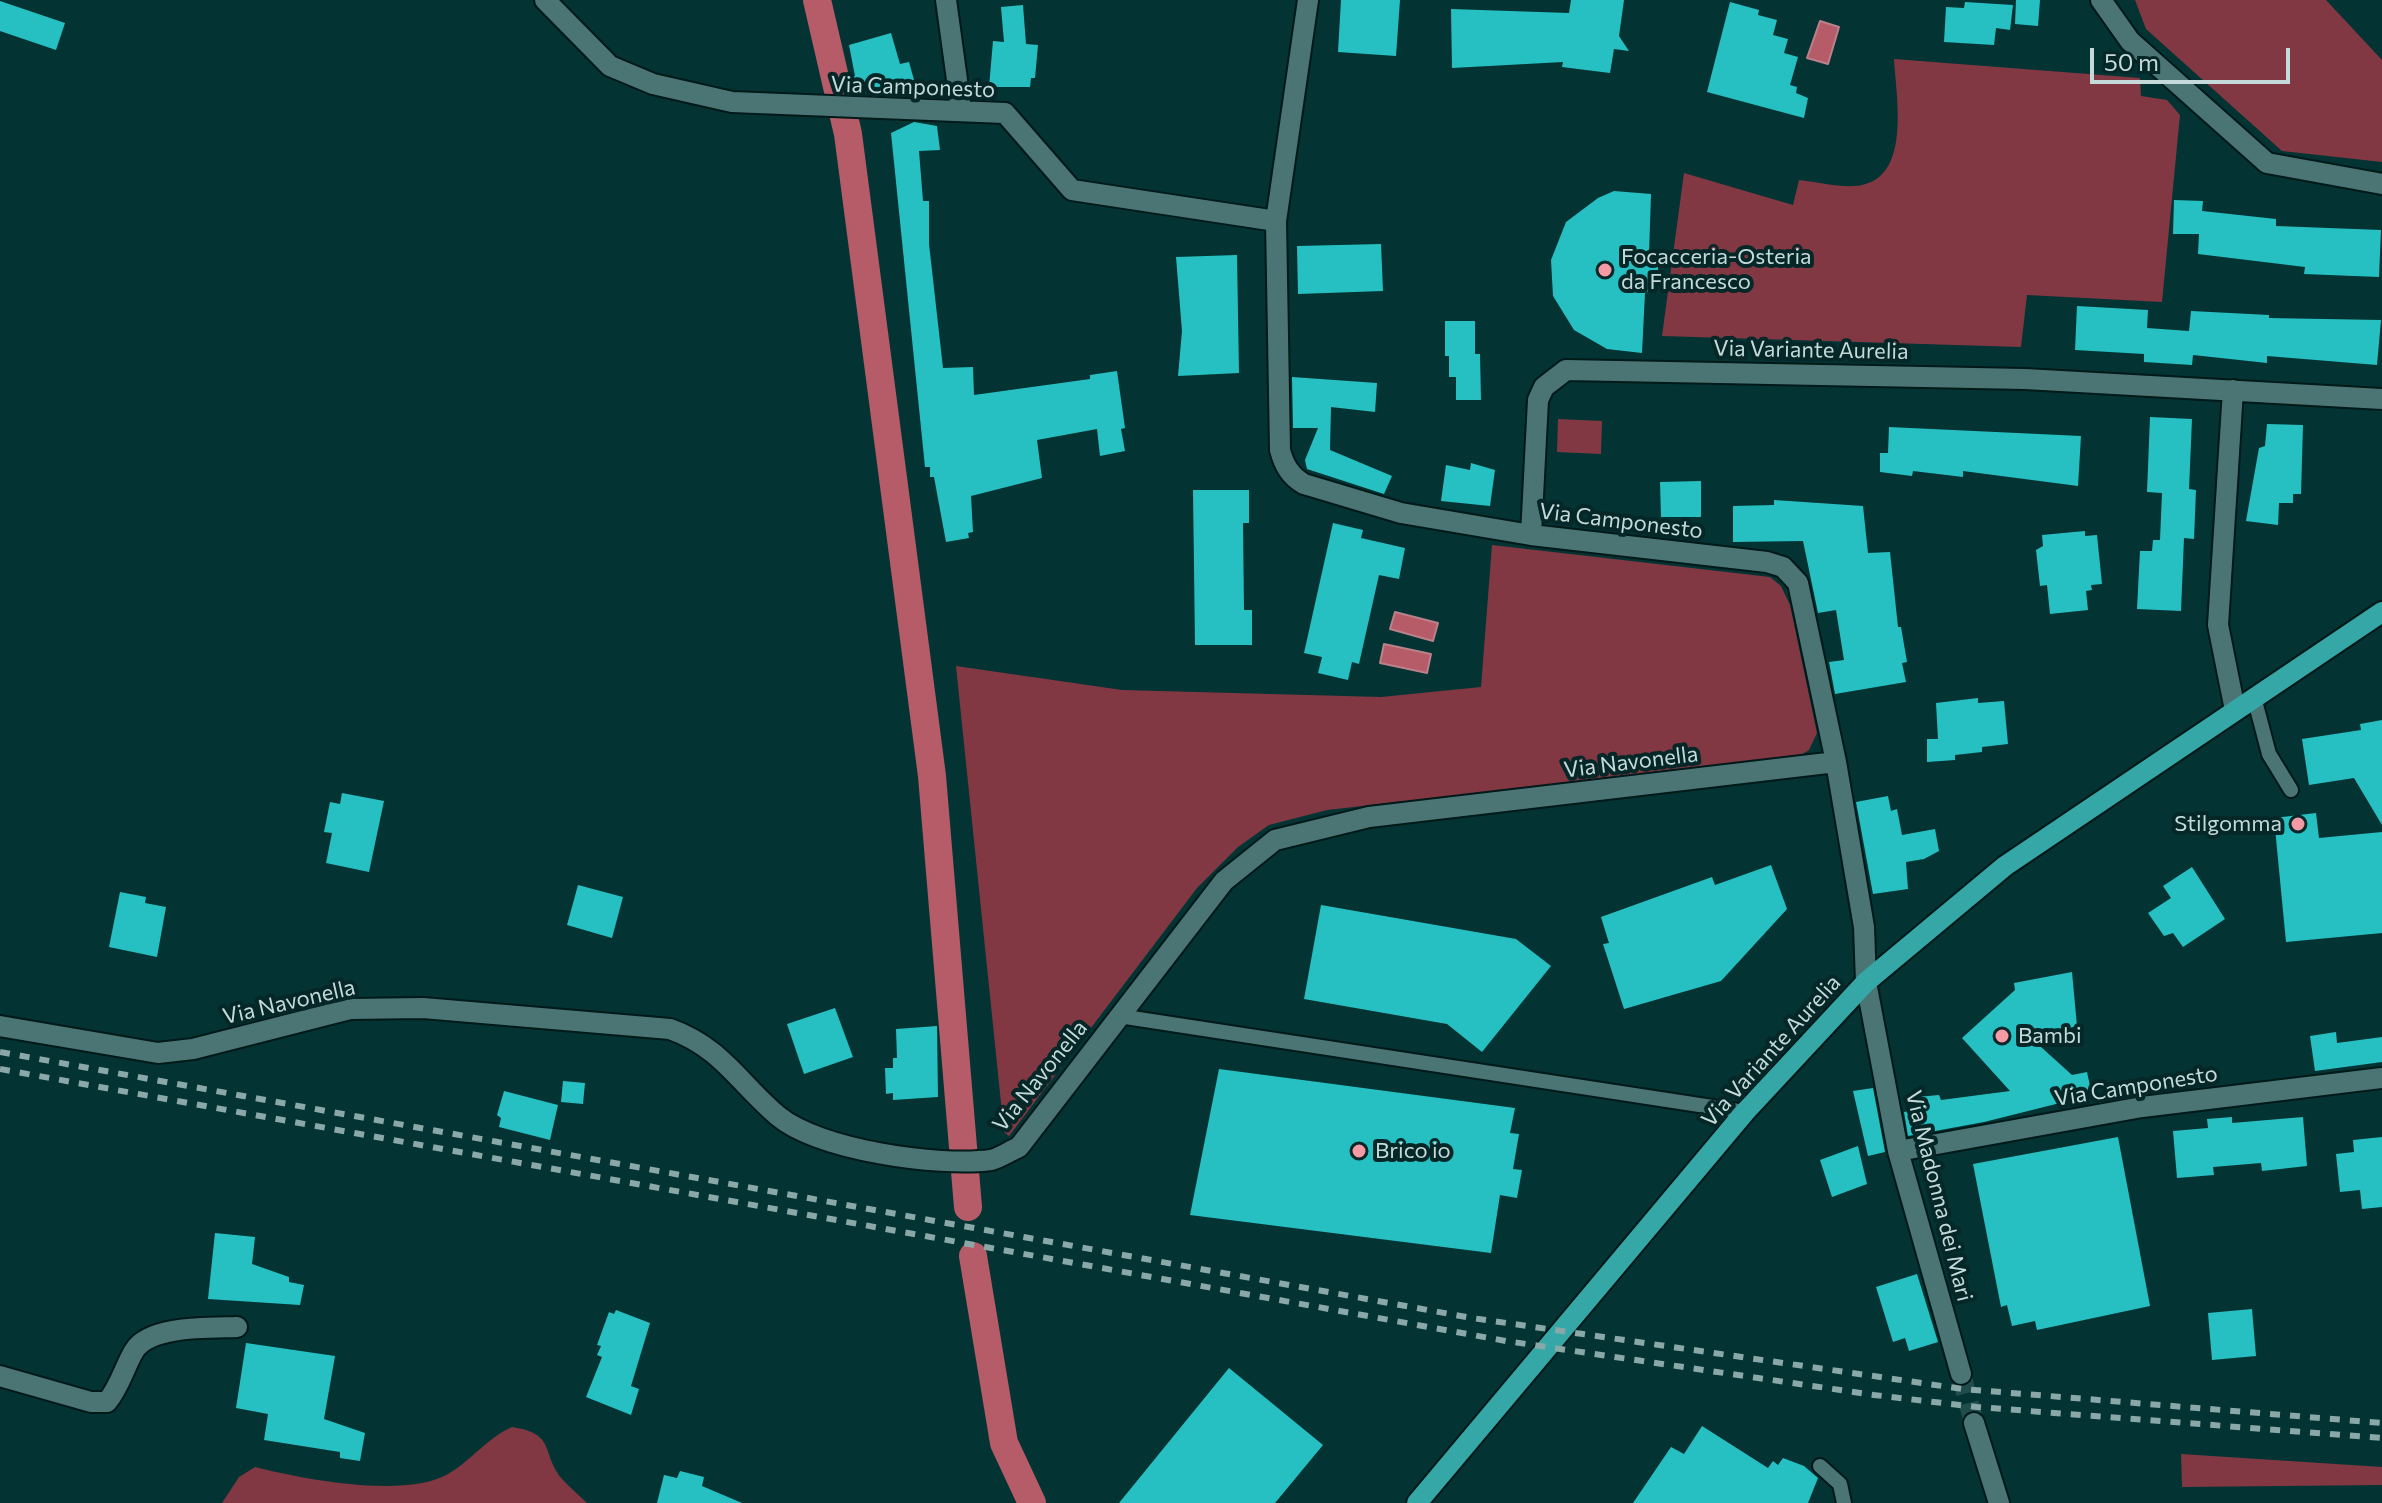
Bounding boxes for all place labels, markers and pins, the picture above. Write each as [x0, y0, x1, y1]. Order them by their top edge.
place label: Focacceria-Osteria da Francesco [1621, 244, 1812, 296]
marker: Focacceria-Osteria da Francesco [1596, 261, 1614, 279]
place label: Stilgomma [2174, 811, 2282, 837]
marker: Stilgomma [2289, 815, 2307, 833]
place label: Bambi [2018, 1023, 2082, 1049]
marker: Bambi [1993, 1027, 2011, 1045]
place label: Brico io [1375, 1138, 1451, 1164]
marker: Brico io [1350, 1142, 1368, 1160]

